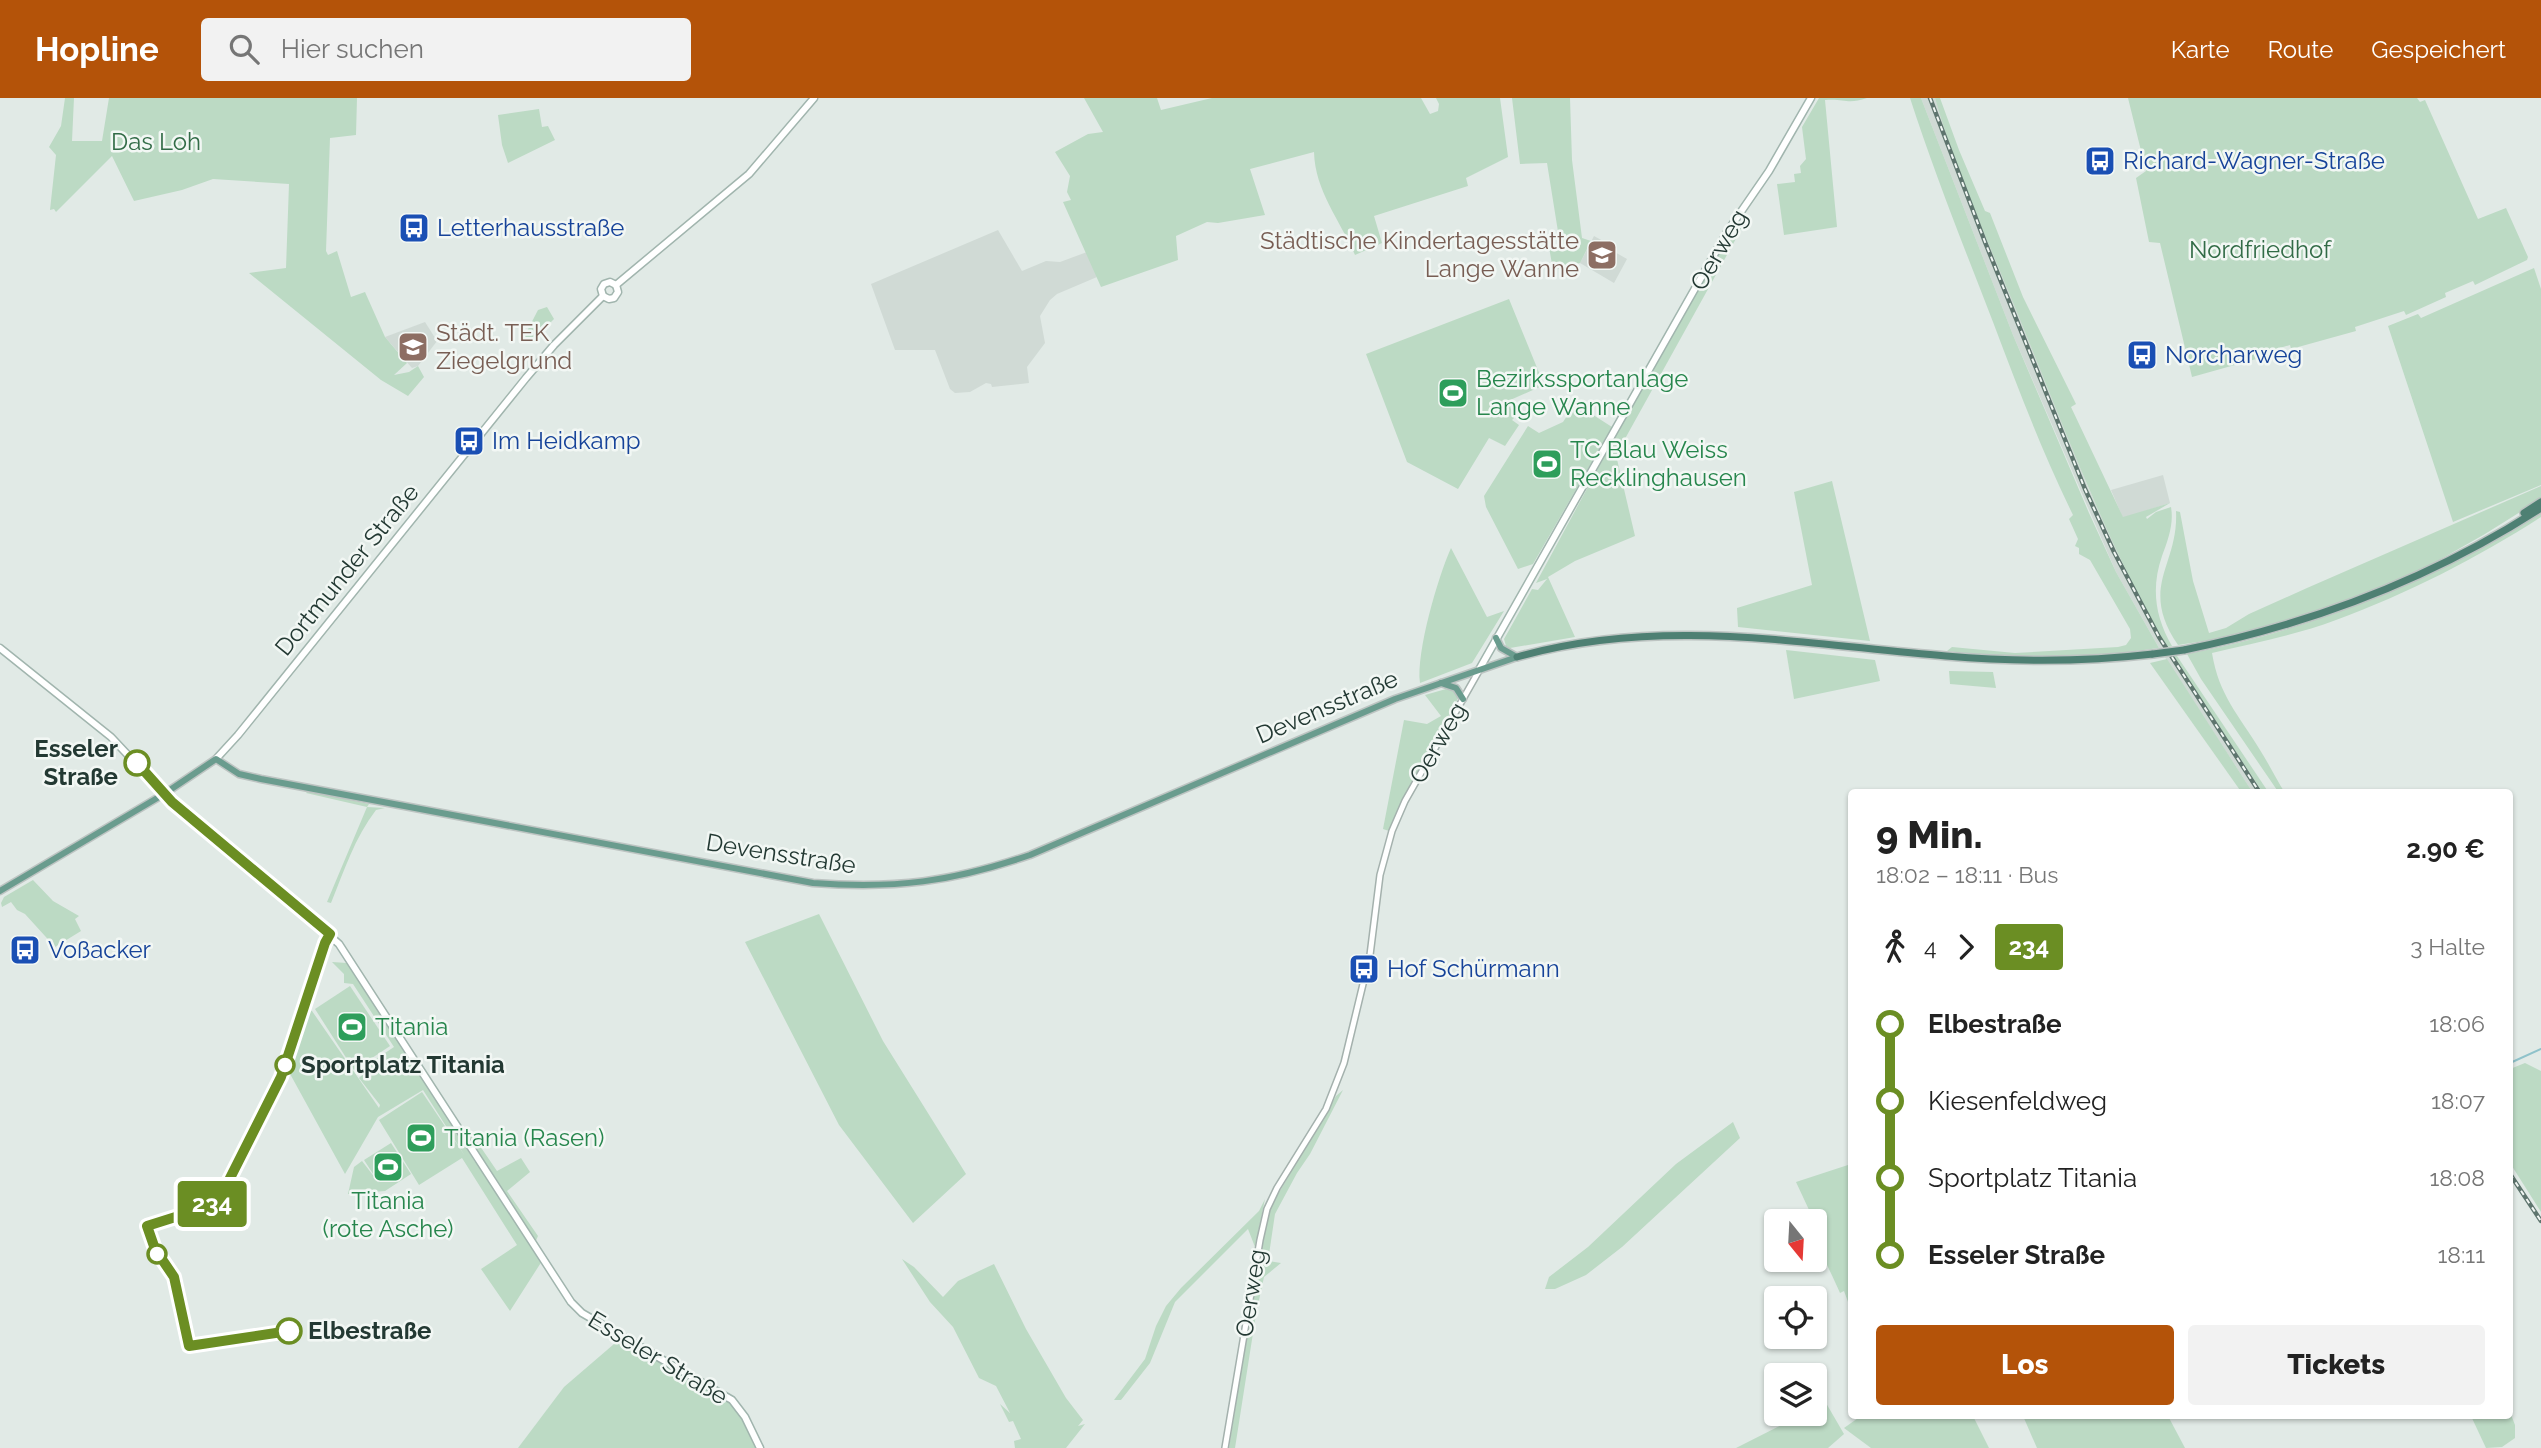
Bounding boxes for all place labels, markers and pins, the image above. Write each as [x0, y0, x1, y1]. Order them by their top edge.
bus stop icon: Richard-Wagner-Straße [2083, 144, 2117, 178]
place label: Richard-Wagner-Straße [2123, 146, 2385, 175]
bus stop icon: Letterhausstraße [397, 211, 431, 245]
place label: Letterhausstraße [437, 213, 624, 242]
place label: Städtische Kindertagesstätte Lange Wanne [1260, 226, 1579, 283]
school or university icon: Städtische Kindertagesstätte Lange Wanne [1585, 238, 1619, 272]
place label: Städt. TEK Ziegelgrund [436, 318, 572, 375]
school or university icon: Städt. TEK Ziegelgrund [396, 330, 430, 364]
bus stop icon: Norcharweg [2125, 338, 2159, 372]
place label: Norcharweg [2165, 340, 2302, 369]
place label: Bezirkssportanlage Lange Wanne [1476, 364, 1688, 421]
sports icon: Bezirkssportanlage Lange Wanne [1436, 376, 1470, 410]
bus stop icon: Im Heidkamp [452, 424, 486, 458]
place label: Im Heidkamp [492, 426, 641, 455]
place label: TC Blau Weiss Recklinghausen [1570, 435, 1747, 492]
sports icon: TC Blau Weiss Recklinghausen [1530, 447, 1564, 481]
place label: Esseler Straße [34, 734, 118, 791]
marker: Esseler Straße [124, 750, 150, 776]
bus stop icon: Voßacker [8, 933, 42, 967]
place label: Voßacker [48, 935, 152, 964]
bus stop icon: Hof Schürmann [1347, 952, 1381, 986]
place label: Hof Schürmann [1387, 954, 1560, 983]
sports icon: Titania [335, 1010, 369, 1044]
place label: Titania [375, 1012, 448, 1041]
place label: Sportplatz Titania [301, 1050, 505, 1079]
marker: Sportplatz Titania [275, 1055, 295, 1075]
sports icon: Titania (Rasen) [404, 1121, 438, 1155]
place label: Titania (Rasen) [444, 1123, 605, 1152]
sports icon: Titania (rote Asche) [371, 1150, 405, 1184]
place label: Titania (rote Asche) [323, 1186, 453, 1243]
unlabelled marker [147, 1244, 167, 1264]
place label: Elbestraße [308, 1316, 431, 1345]
marker: Elbestraße [276, 1318, 302, 1344]

